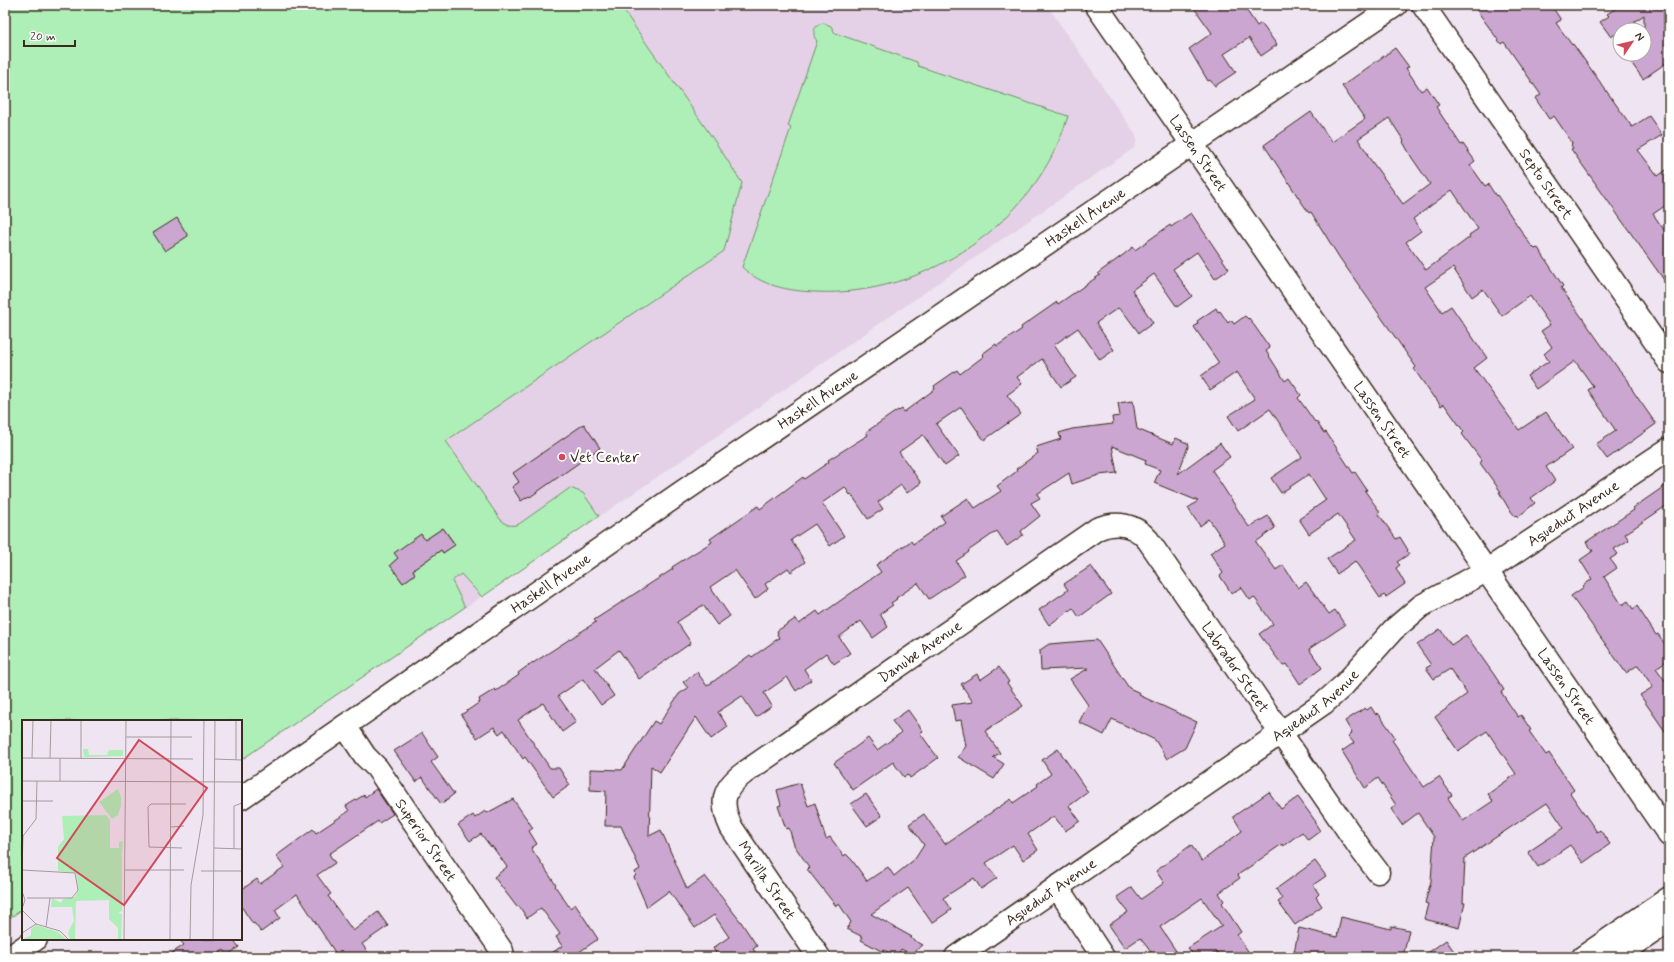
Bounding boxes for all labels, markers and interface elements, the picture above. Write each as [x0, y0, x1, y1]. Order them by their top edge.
scale bar [24, 22, 75, 48]
north arrow [1612, 22, 1652, 62]
text: 20 m [30, 29, 56, 45]
text: N [1632, 30, 1647, 44]
street label: Lassen Street [1164, 112, 1231, 196]
street label: Septo Street [1514, 145, 1577, 224]
street label: Haskell Avenue [1042, 183, 1130, 252]
street label: Haskell Avenue [774, 366, 862, 435]
street label: Lassen Street [1348, 378, 1415, 463]
place label: Vet Center [570, 448, 639, 468]
marker: Vet Center [557, 452, 567, 462]
street label: Aqueduct Avenue [1524, 476, 1623, 552]
street label: Haskell Avenue [507, 549, 595, 619]
street label: Danube Avenue [875, 616, 966, 688]
street label: Labrador Street [1196, 618, 1273, 717]
street label: Lassen Street [1532, 645, 1599, 729]
street label: Aqueduct Avenue [1268, 665, 1364, 747]
inset map [22, 720, 242, 940]
street label: Superior Street [390, 795, 461, 886]
street label: Marilla Street [733, 837, 800, 924]
street label: Aqueduct Avenue [1002, 854, 1101, 931]

